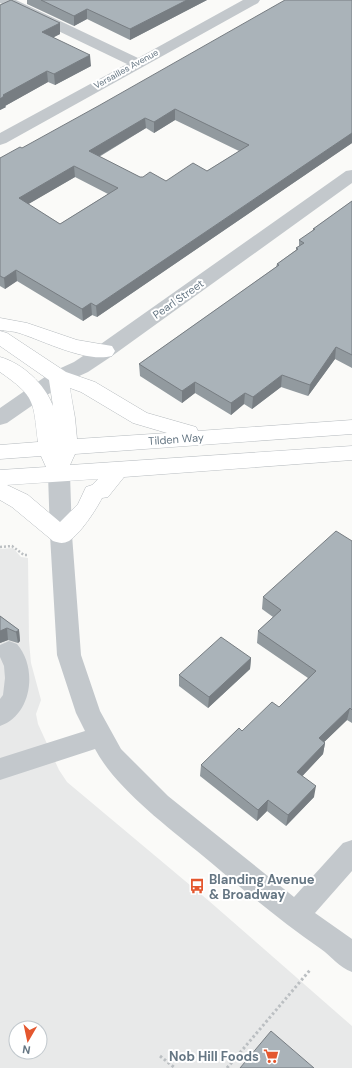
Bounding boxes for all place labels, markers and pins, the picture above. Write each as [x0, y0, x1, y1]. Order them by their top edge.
place label: Blanding Avenue & Broadway [209, 871, 315, 903]
bus stop icon: Blanding Avenue & Broadway [188, 877, 206, 895]
supermarket icon: Nob Hill Foods [262, 1047, 280, 1065]
place label: Nob Hill Foods [169, 1048, 259, 1065]

